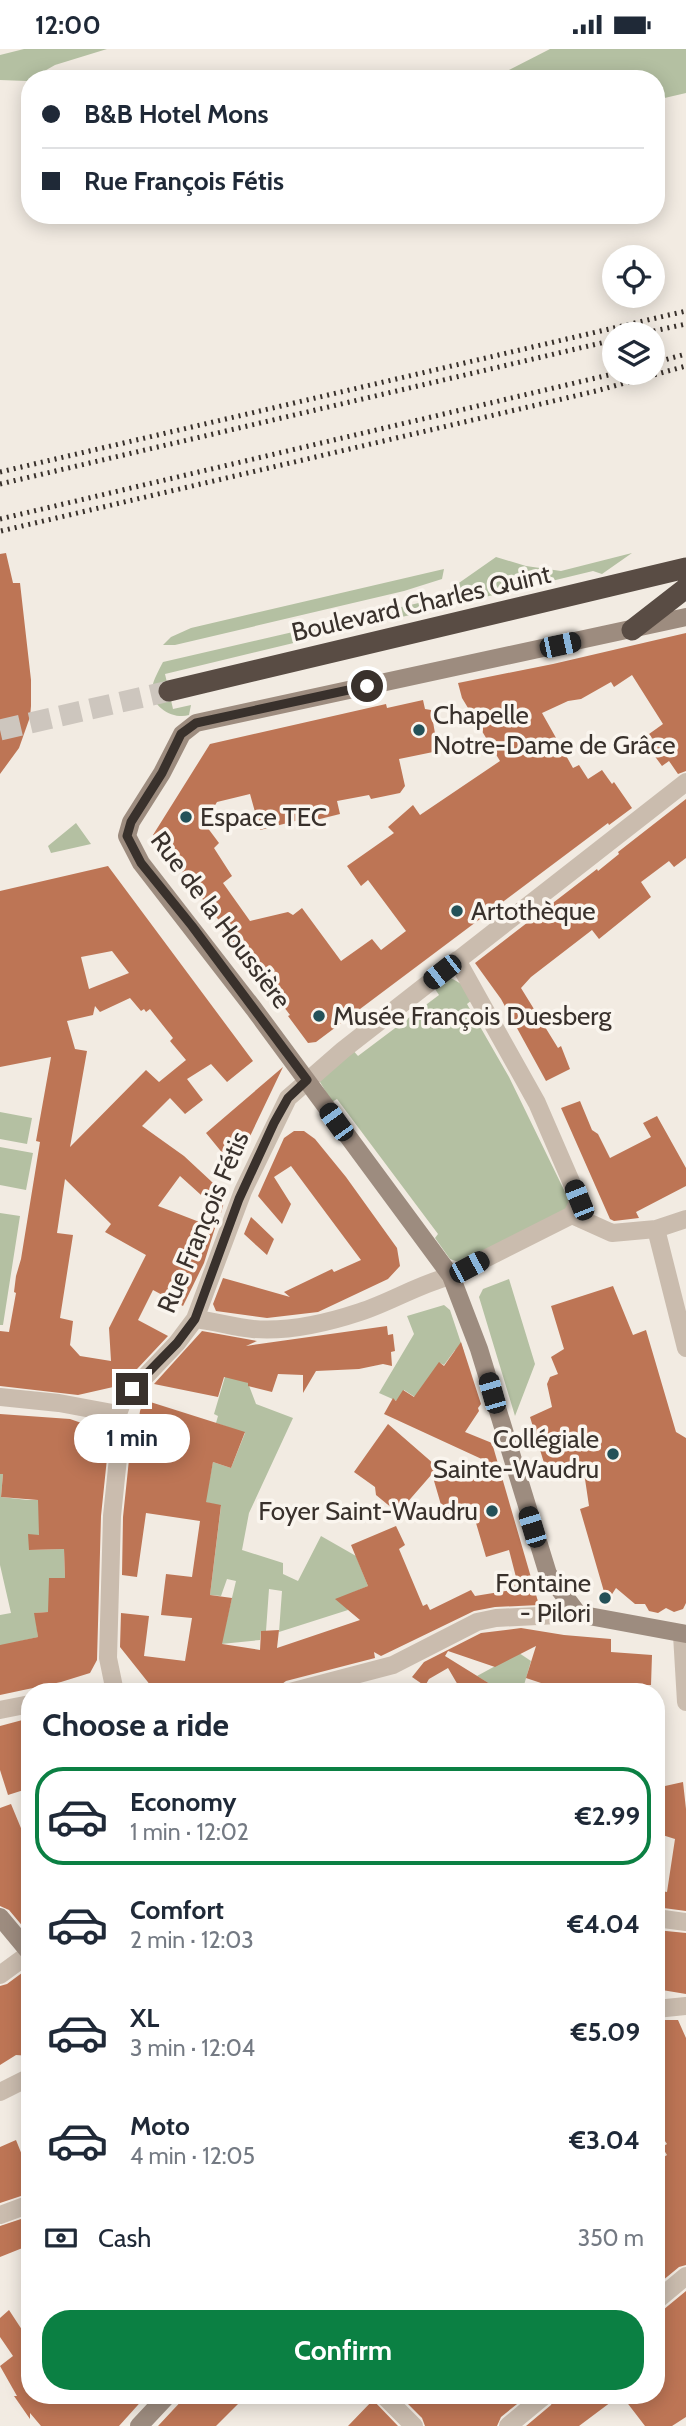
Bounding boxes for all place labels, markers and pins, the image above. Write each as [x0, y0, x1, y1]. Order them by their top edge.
place label: Chapelle Notre-Dame de Grâce [433, 699, 676, 761]
marker: Chapelle Notre-Dame de Grâce [411, 722, 427, 738]
place label: Espace TEC [200, 801, 327, 833]
marker: Espace TEC [178, 809, 194, 825]
place label: Artothèque [471, 895, 596, 927]
marker: Artothèque [449, 903, 465, 919]
place label: Musée François Duesberg [333, 1000, 612, 1032]
marker: Musée François Duesberg [311, 1008, 327, 1024]
place label: Collégiale Sainte-Waudru [433, 1423, 599, 1485]
marker: Collégiale Sainte-Waudru [605, 1446, 621, 1462]
place label: Foyer Saint-Waudru [258, 1495, 478, 1527]
marker: Foyer Saint-Waudru [484, 1503, 500, 1519]
place label: Fontaine - Pilori [495, 1567, 591, 1629]
marker: Fontaine - Pilori [597, 1590, 613, 1606]

